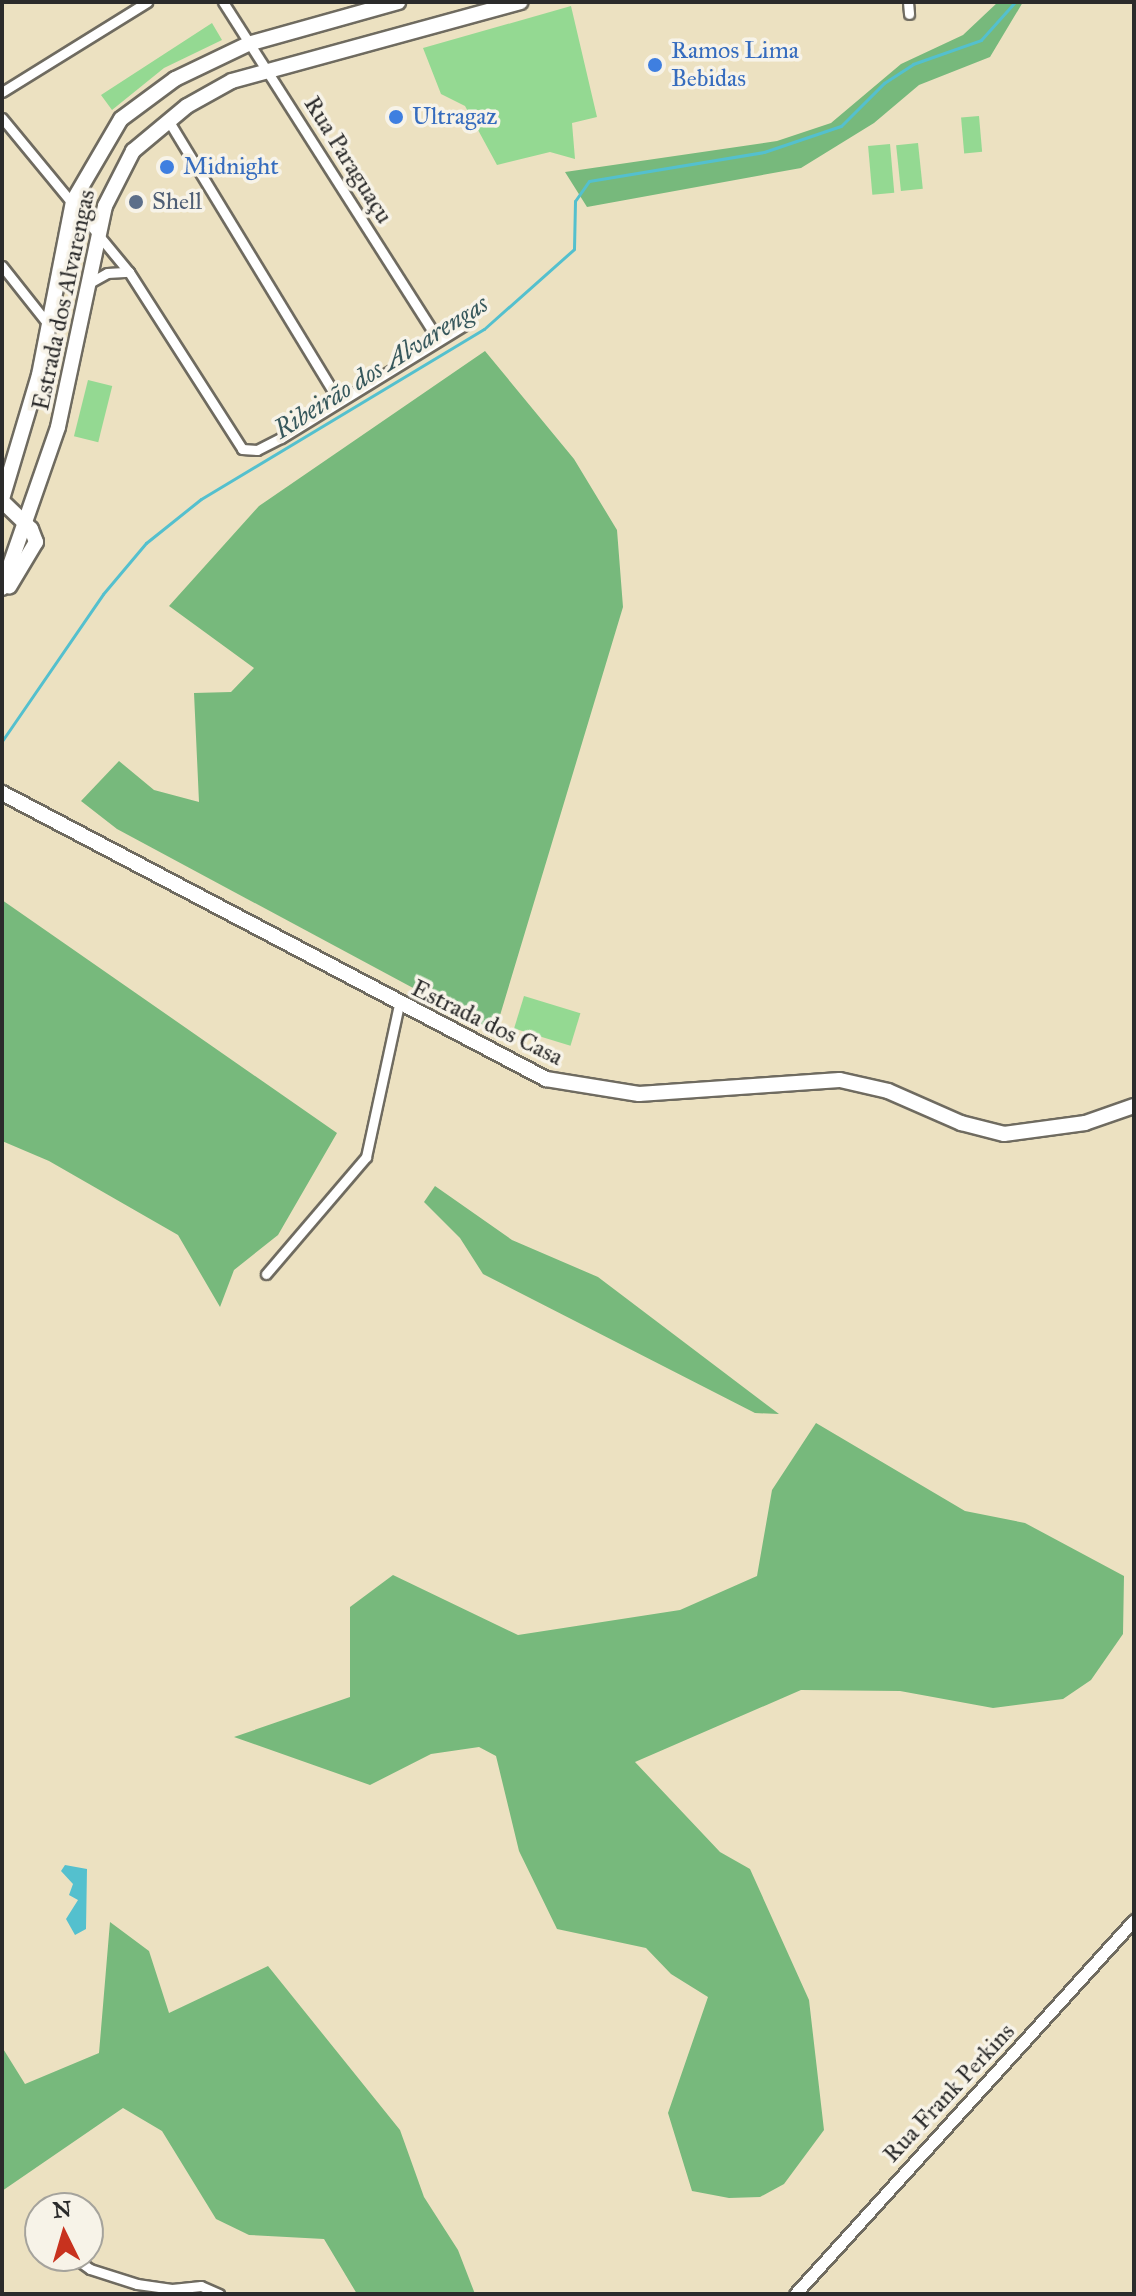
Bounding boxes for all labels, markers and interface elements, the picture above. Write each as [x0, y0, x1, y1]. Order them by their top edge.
place label: Ramos Lima Bebidas [671, 37, 799, 93]
marker: Ramos Lima Bebidas [646, 56, 664, 74]
street label: Rua Paraguaçu [297, 91, 399, 229]
place label: Ultragaz [412, 103, 497, 131]
marker: Ultragaz [387, 108, 405, 126]
place label: Midnight [183, 153, 279, 181]
marker: Midnight [158, 158, 176, 176]
street label: Estrada dos Alvarengas [27, 187, 101, 413]
place label: Shell [152, 188, 202, 216]
marker: Shell [127, 193, 145, 211]
water label: Ribeirão dos Alvarengas [268, 288, 494, 446]
street label: Estrada dos Casa [407, 974, 567, 1072]
street label: Rua Frank Perkins [877, 2017, 1021, 2169]
north arrow [24, 2192, 104, 2272]
text: N [52, 2195, 73, 2224]

